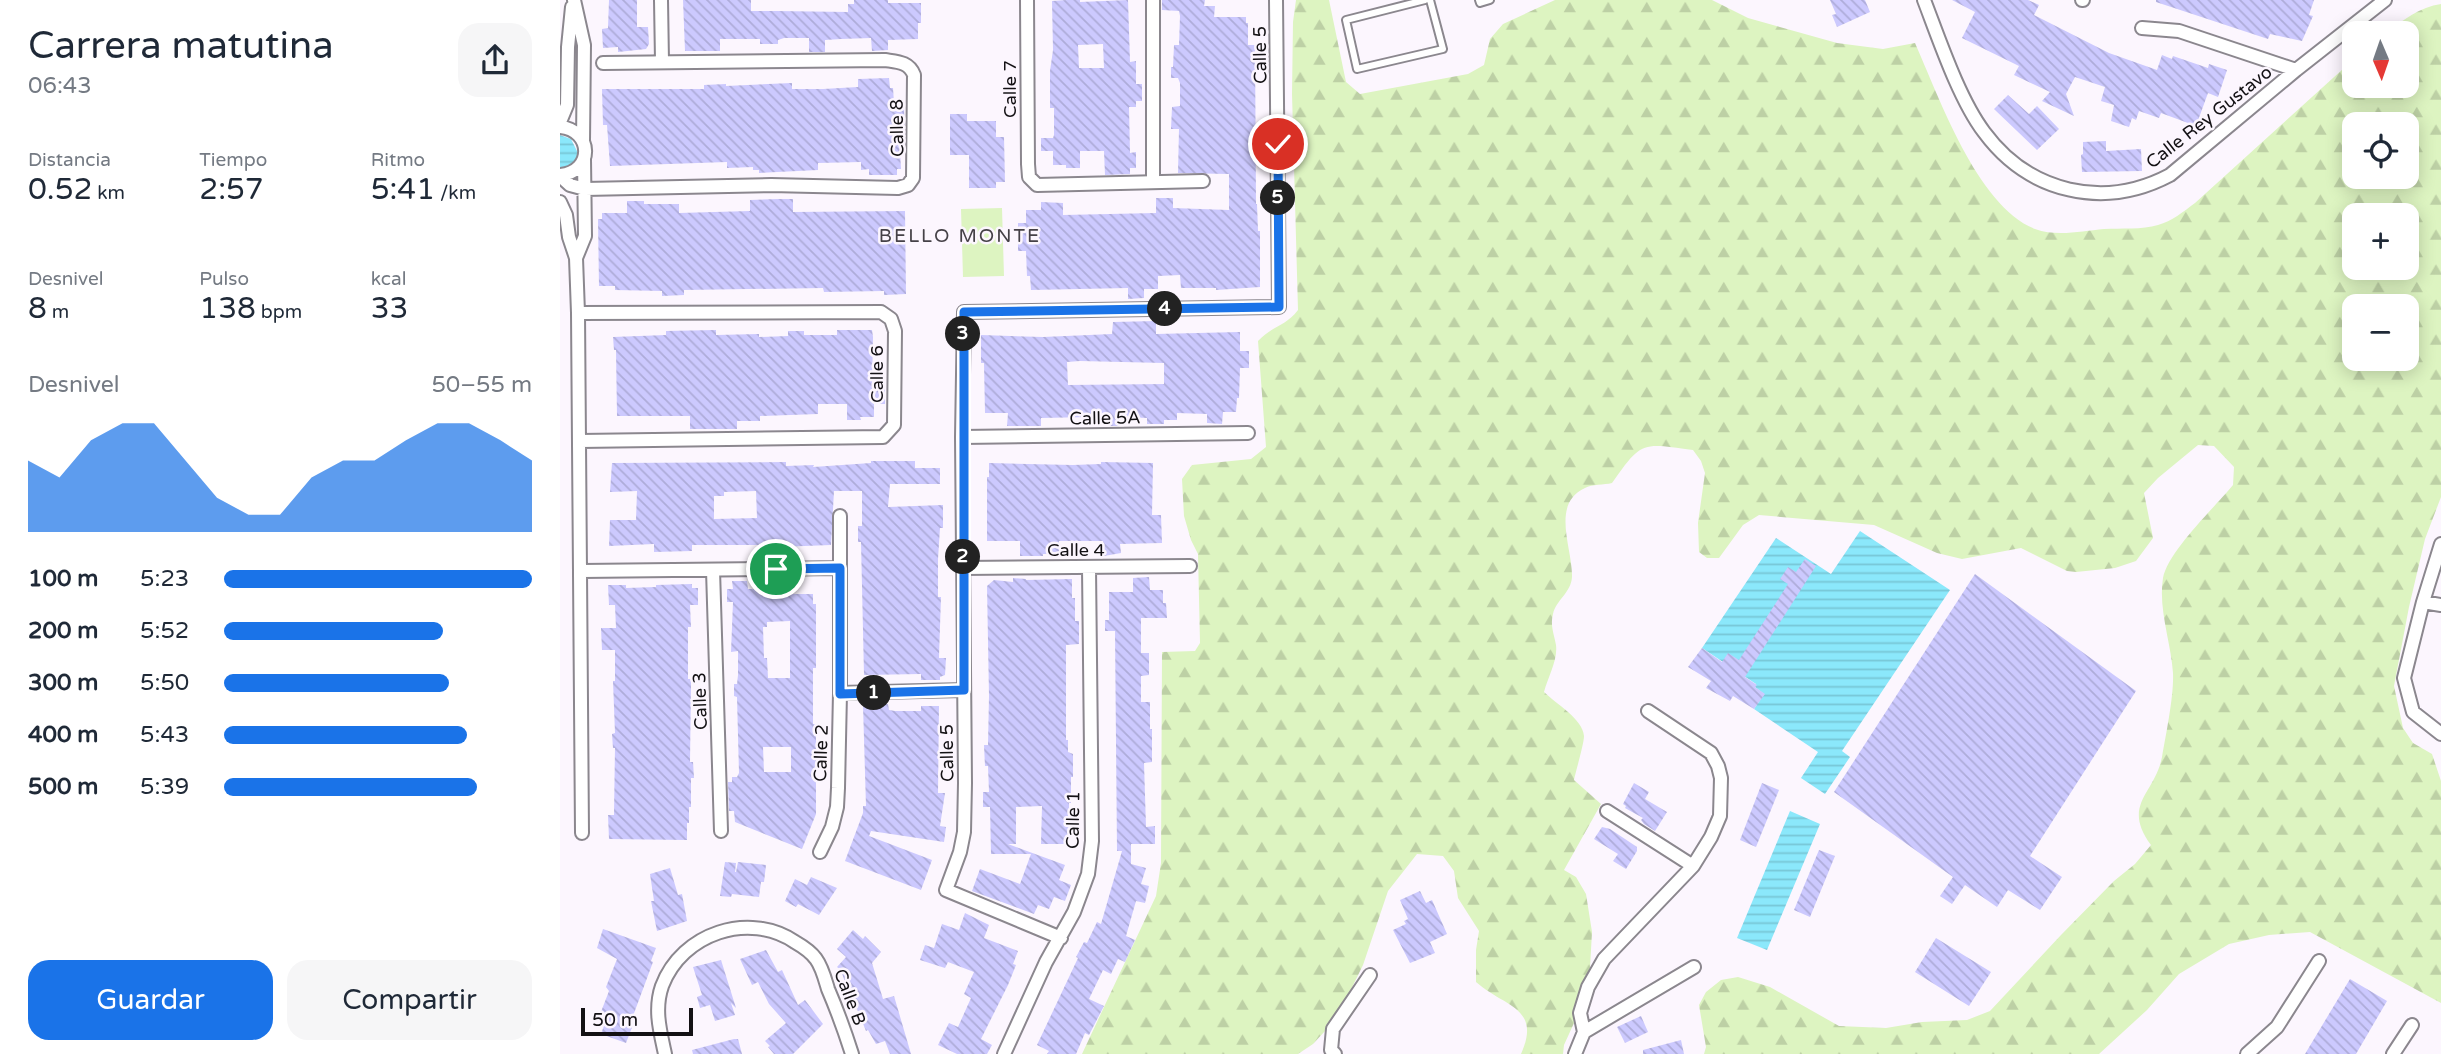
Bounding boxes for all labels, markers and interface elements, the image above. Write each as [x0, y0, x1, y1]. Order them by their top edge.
north arrow [2342, 21, 2418, 98]
map controls [2342, 21, 2419, 371]
text: Carrera matutina [28, 23, 334, 69]
button: share [458, 23, 532, 97]
street label: Calle 5 [1248, 26, 1272, 84]
street label: Calle 7 [999, 60, 1021, 118]
street label: Calle Rey Gustavo [2142, 61, 2277, 173]
text: 06:43 [28, 72, 92, 100]
street label: Calle 8 [885, 99, 909, 157]
button: locate [2342, 112, 2419, 189]
pin [1248, 114, 1308, 174]
icon: check [1259, 125, 1297, 163]
text: Distancia [28, 149, 111, 171]
text: Tiempo [199, 149, 267, 171]
text: Ritmo [371, 149, 425, 171]
text: 0.52 [28, 171, 92, 208]
text: 2:57 [199, 171, 264, 208]
text: 5:41 [371, 171, 435, 208]
pin: 5 [1260, 180, 1296, 216]
text: km [92, 182, 125, 204]
text: /km [435, 182, 476, 204]
text: 5 [1272, 186, 1283, 208]
button: + [2342, 203, 2419, 280]
district label: BELLO MONTE [879, 225, 1041, 247]
text: Desnivel [28, 268, 104, 290]
text: Pulso [199, 268, 249, 290]
text: kcal [371, 268, 406, 290]
text: 8 [28, 290, 47, 327]
text: 138 [199, 290, 256, 327]
text: 33 [371, 290, 408, 327]
pin: 4 [1148, 292, 1182, 326]
button: − [2342, 294, 2419, 371]
text: 4 [1159, 297, 1170, 319]
text: m [47, 301, 69, 323]
text: bpm [256, 301, 302, 323]
pin: 3 [946, 316, 980, 352]
text: 3 [957, 322, 968, 344]
street label: Calle 6 [866, 345, 888, 403]
text: Desnivel [28, 371, 119, 399]
text: 50–55 m [431, 371, 532, 399]
street label: Calle 5A [1069, 406, 1141, 430]
pin [746, 539, 806, 599]
street label: Calle 4 [1047, 539, 1105, 561]
pin: 2 [946, 540, 980, 574]
text: 2 [957, 545, 968, 567]
icon: arrive [757, 550, 795, 588]
text: 100 m [28, 565, 98, 593]
text: 5:23 [140, 565, 189, 593]
text: 200 m [28, 617, 98, 645]
text: 5:52 [140, 617, 189, 645]
text: 300 m [28, 669, 98, 697]
text: 5:50 [140, 669, 189, 697]
street label: Calle 3 [688, 672, 712, 730]
pin: 1 [856, 676, 892, 710]
text: 1 [868, 681, 879, 703]
text: 400 m [28, 721, 98, 749]
text: 5:43 [140, 721, 189, 749]
street label: Calle 2 [809, 724, 833, 782]
street label: Calle 5 [935, 724, 959, 782]
text: 500 m [28, 773, 98, 801]
text: 5:39 [140, 773, 189, 801]
street label: Calle 1 [1061, 791, 1085, 849]
button: Guardar [28, 960, 273, 1040]
button: Compartir [287, 960, 532, 1040]
street label: Calle B [829, 966, 871, 1028]
scale bar [581, 1005, 693, 1037]
text: 50 m [592, 1009, 638, 1031]

